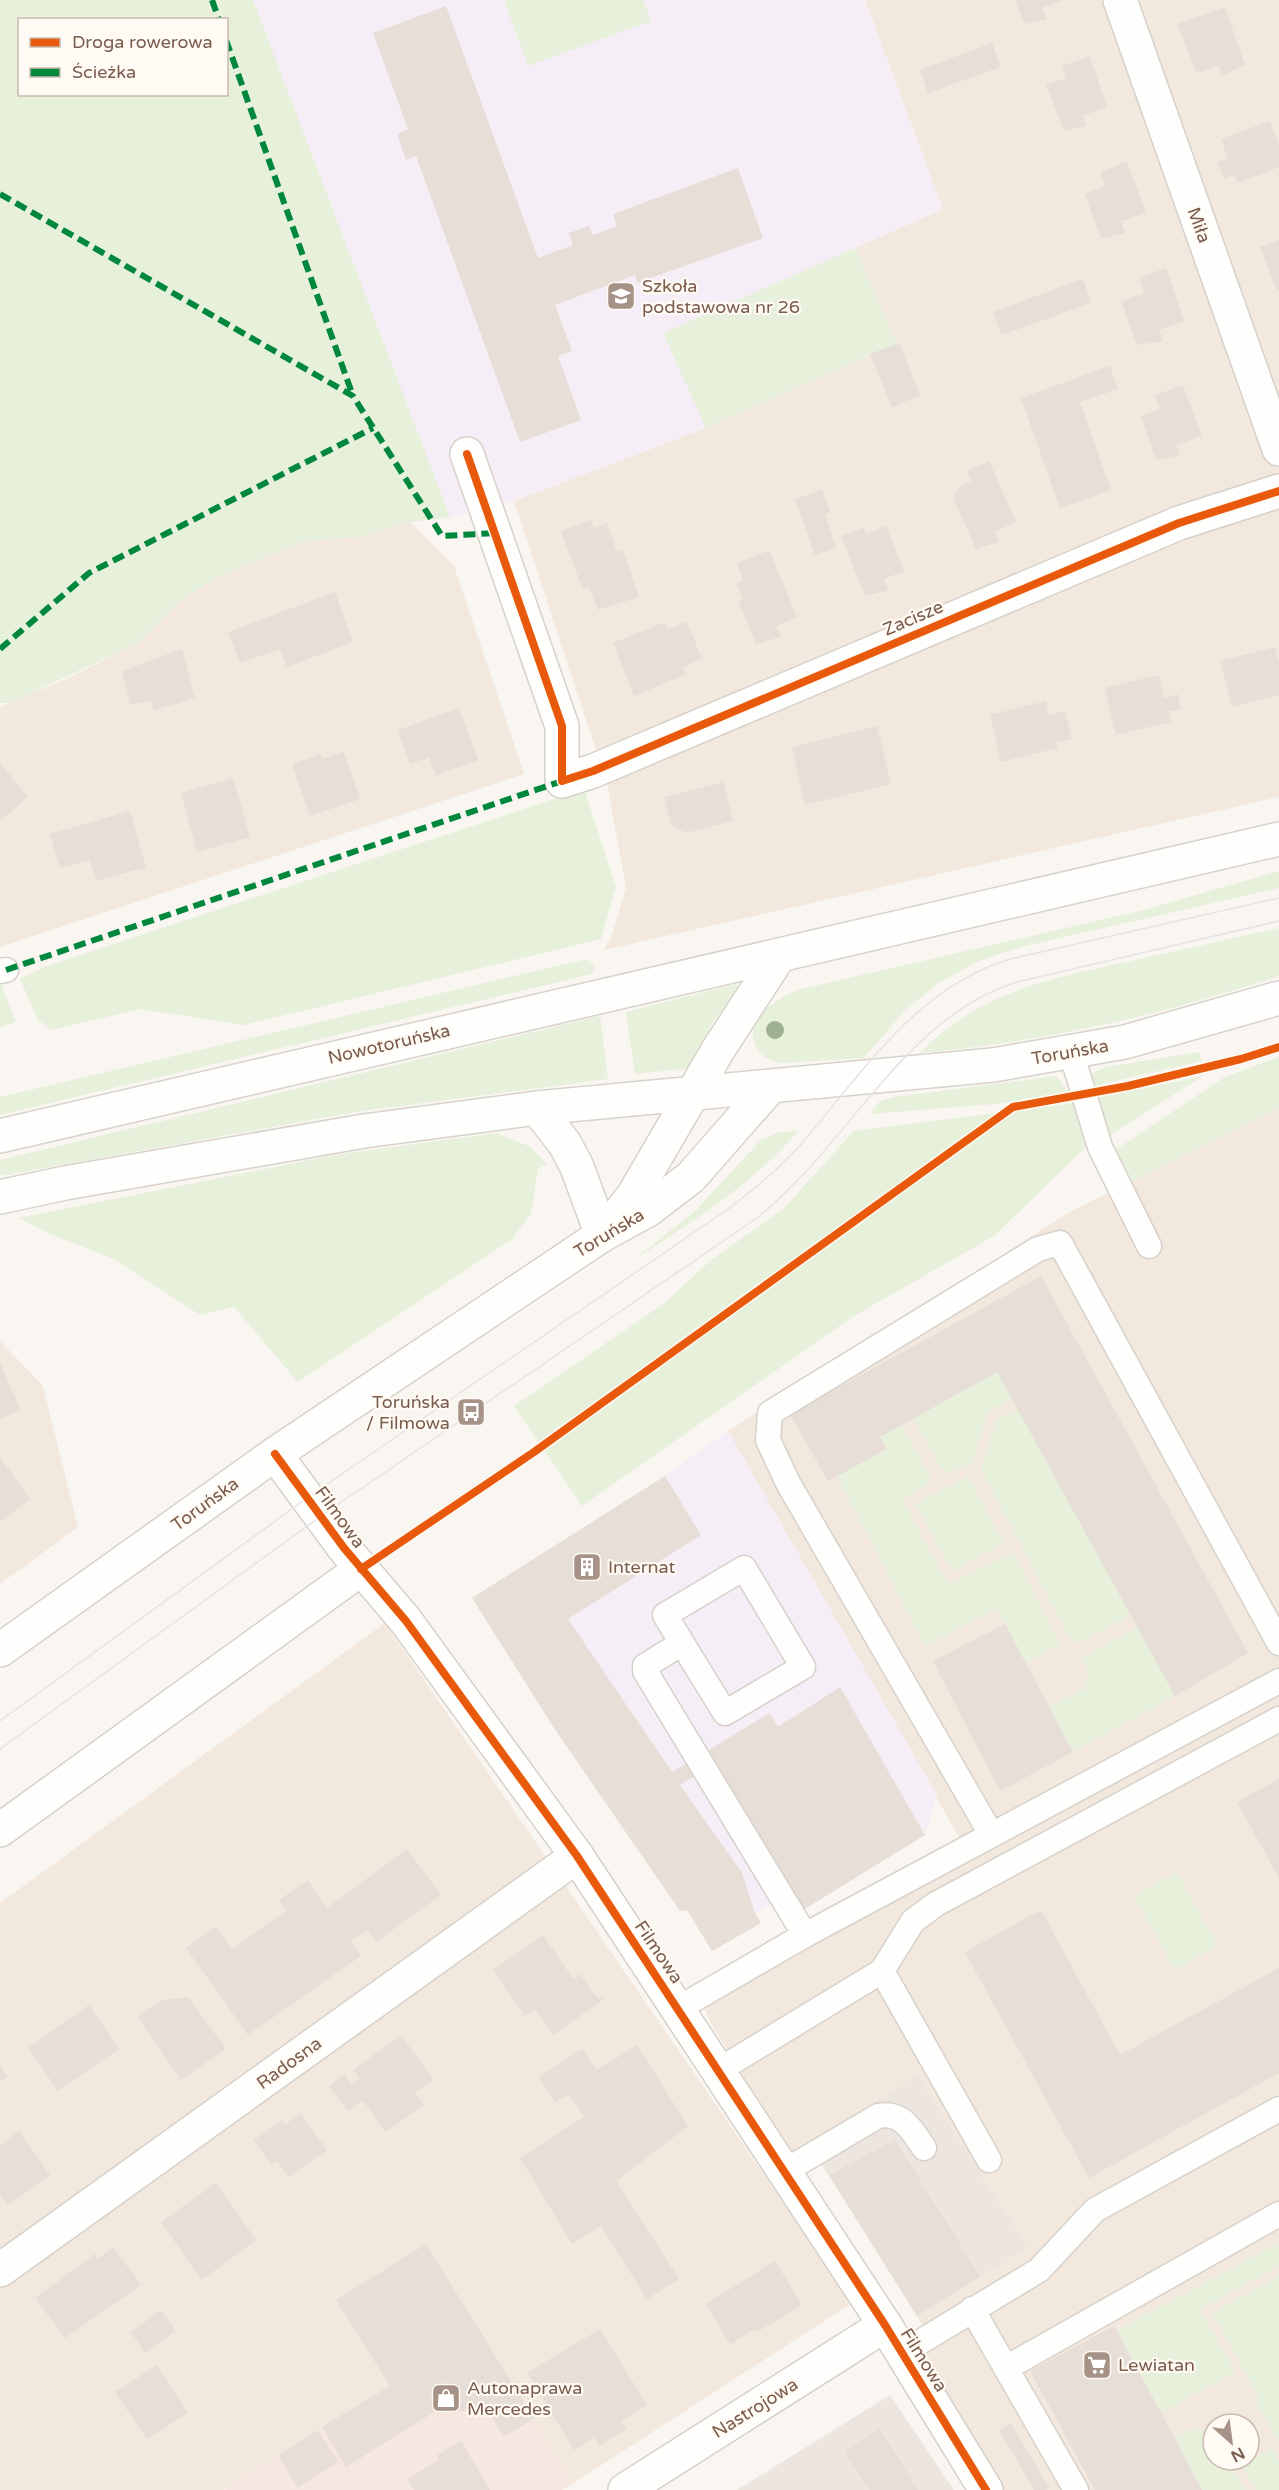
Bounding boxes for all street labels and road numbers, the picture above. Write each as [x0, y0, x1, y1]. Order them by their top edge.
street label: Miła [1182, 204, 1216, 246]
street label: Zacisze [879, 595, 947, 641]
street label: Nowotoruńska [326, 1019, 452, 1069]
street label: Toruńska [1030, 1034, 1110, 1070]
street label: Toruńska [570, 1203, 648, 1263]
street label: Toruńska [167, 1472, 243, 1536]
street label: Filmowa [310, 1482, 370, 1552]
street label: Filmowa [630, 1916, 688, 1988]
street label: Radosna [252, 2032, 326, 2094]
street label: Filmowa [896, 2324, 952, 2396]
street label: Nastrojowa [708, 2373, 802, 2443]

